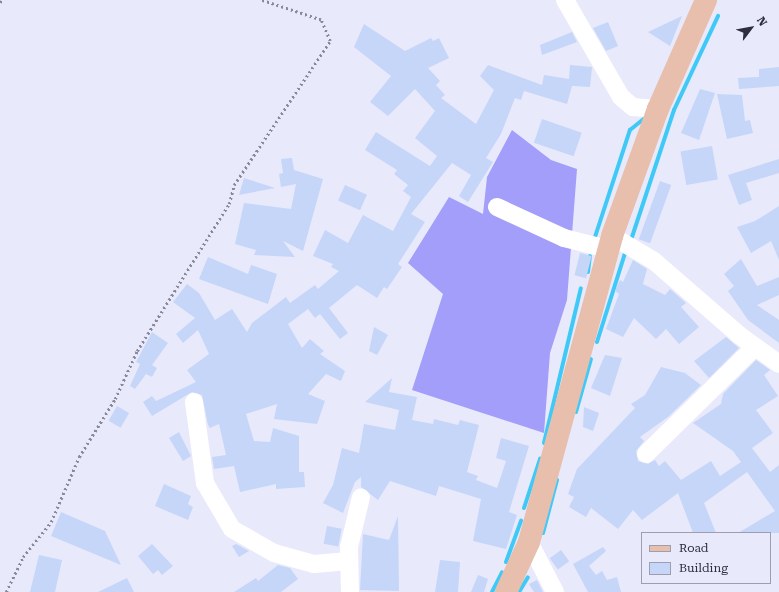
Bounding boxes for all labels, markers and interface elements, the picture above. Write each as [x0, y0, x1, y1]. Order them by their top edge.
north arrow [731, 8, 771, 48]
text: N [754, 14, 769, 28]
legend [641, 532, 771, 584]
text: Road [679, 541, 708, 555]
text: Building [679, 561, 728, 575]

